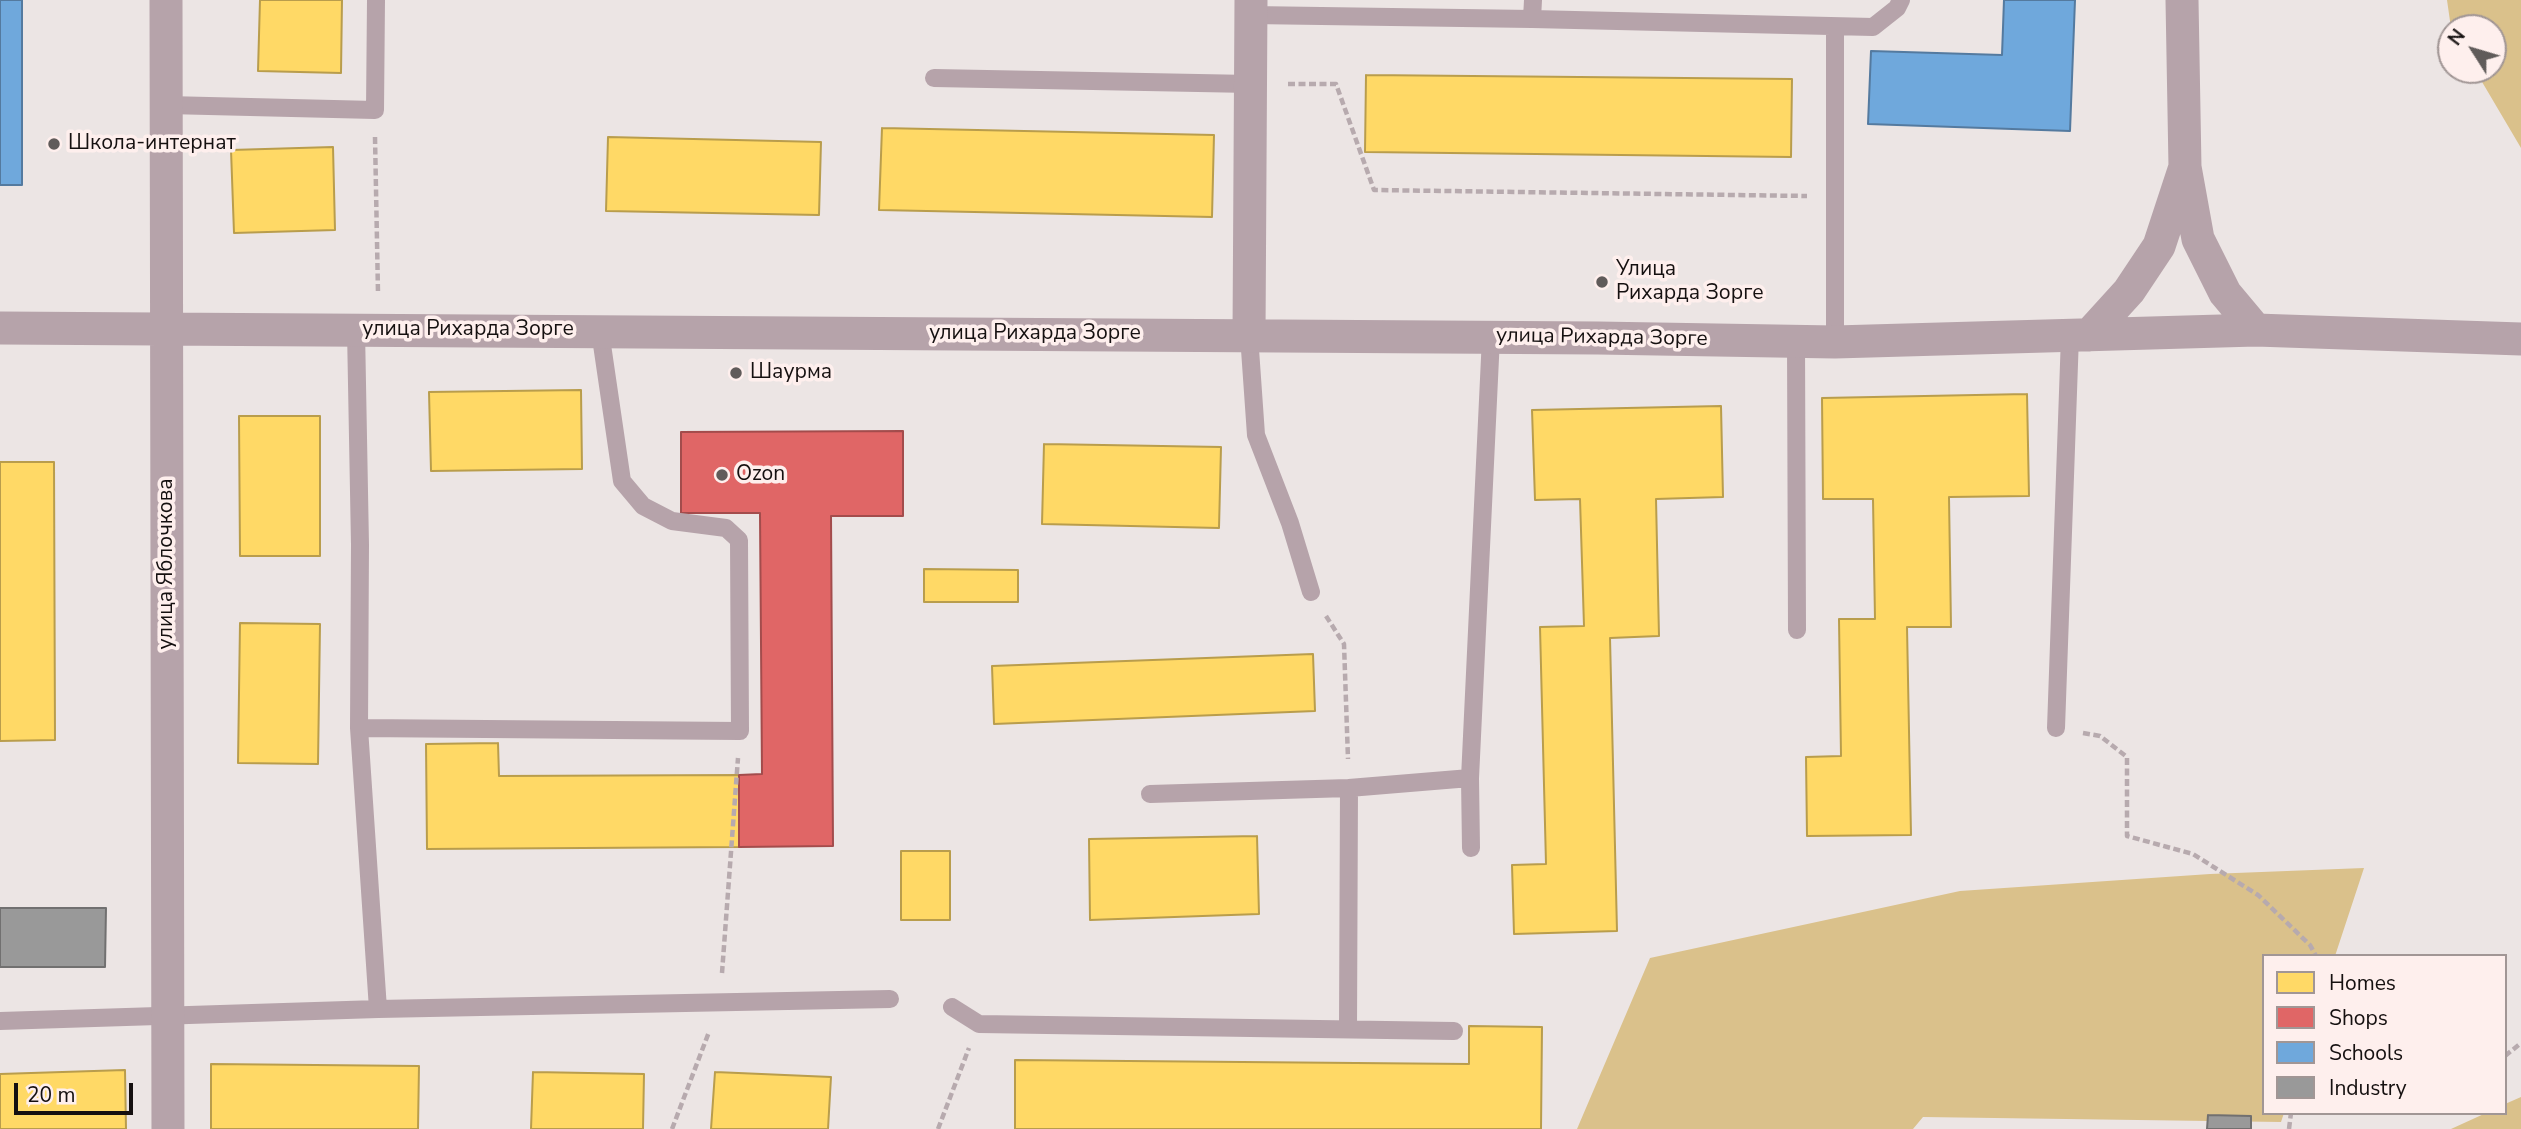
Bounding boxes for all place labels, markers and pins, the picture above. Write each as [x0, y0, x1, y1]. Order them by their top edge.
place label: Школа-интернат [68, 131, 236, 157]
marker: Школа-интернат [46, 136, 62, 152]
place label: Улица Рихарда Зорге [1616, 257, 1764, 307]
marker: Улица Рихарда Зорге [1594, 274, 1610, 290]
place label: Шаурма [750, 360, 832, 386]
marker: Шаурма [728, 365, 744, 381]
place label: Ozon [736, 462, 785, 488]
marker: Ozon [714, 467, 730, 483]

